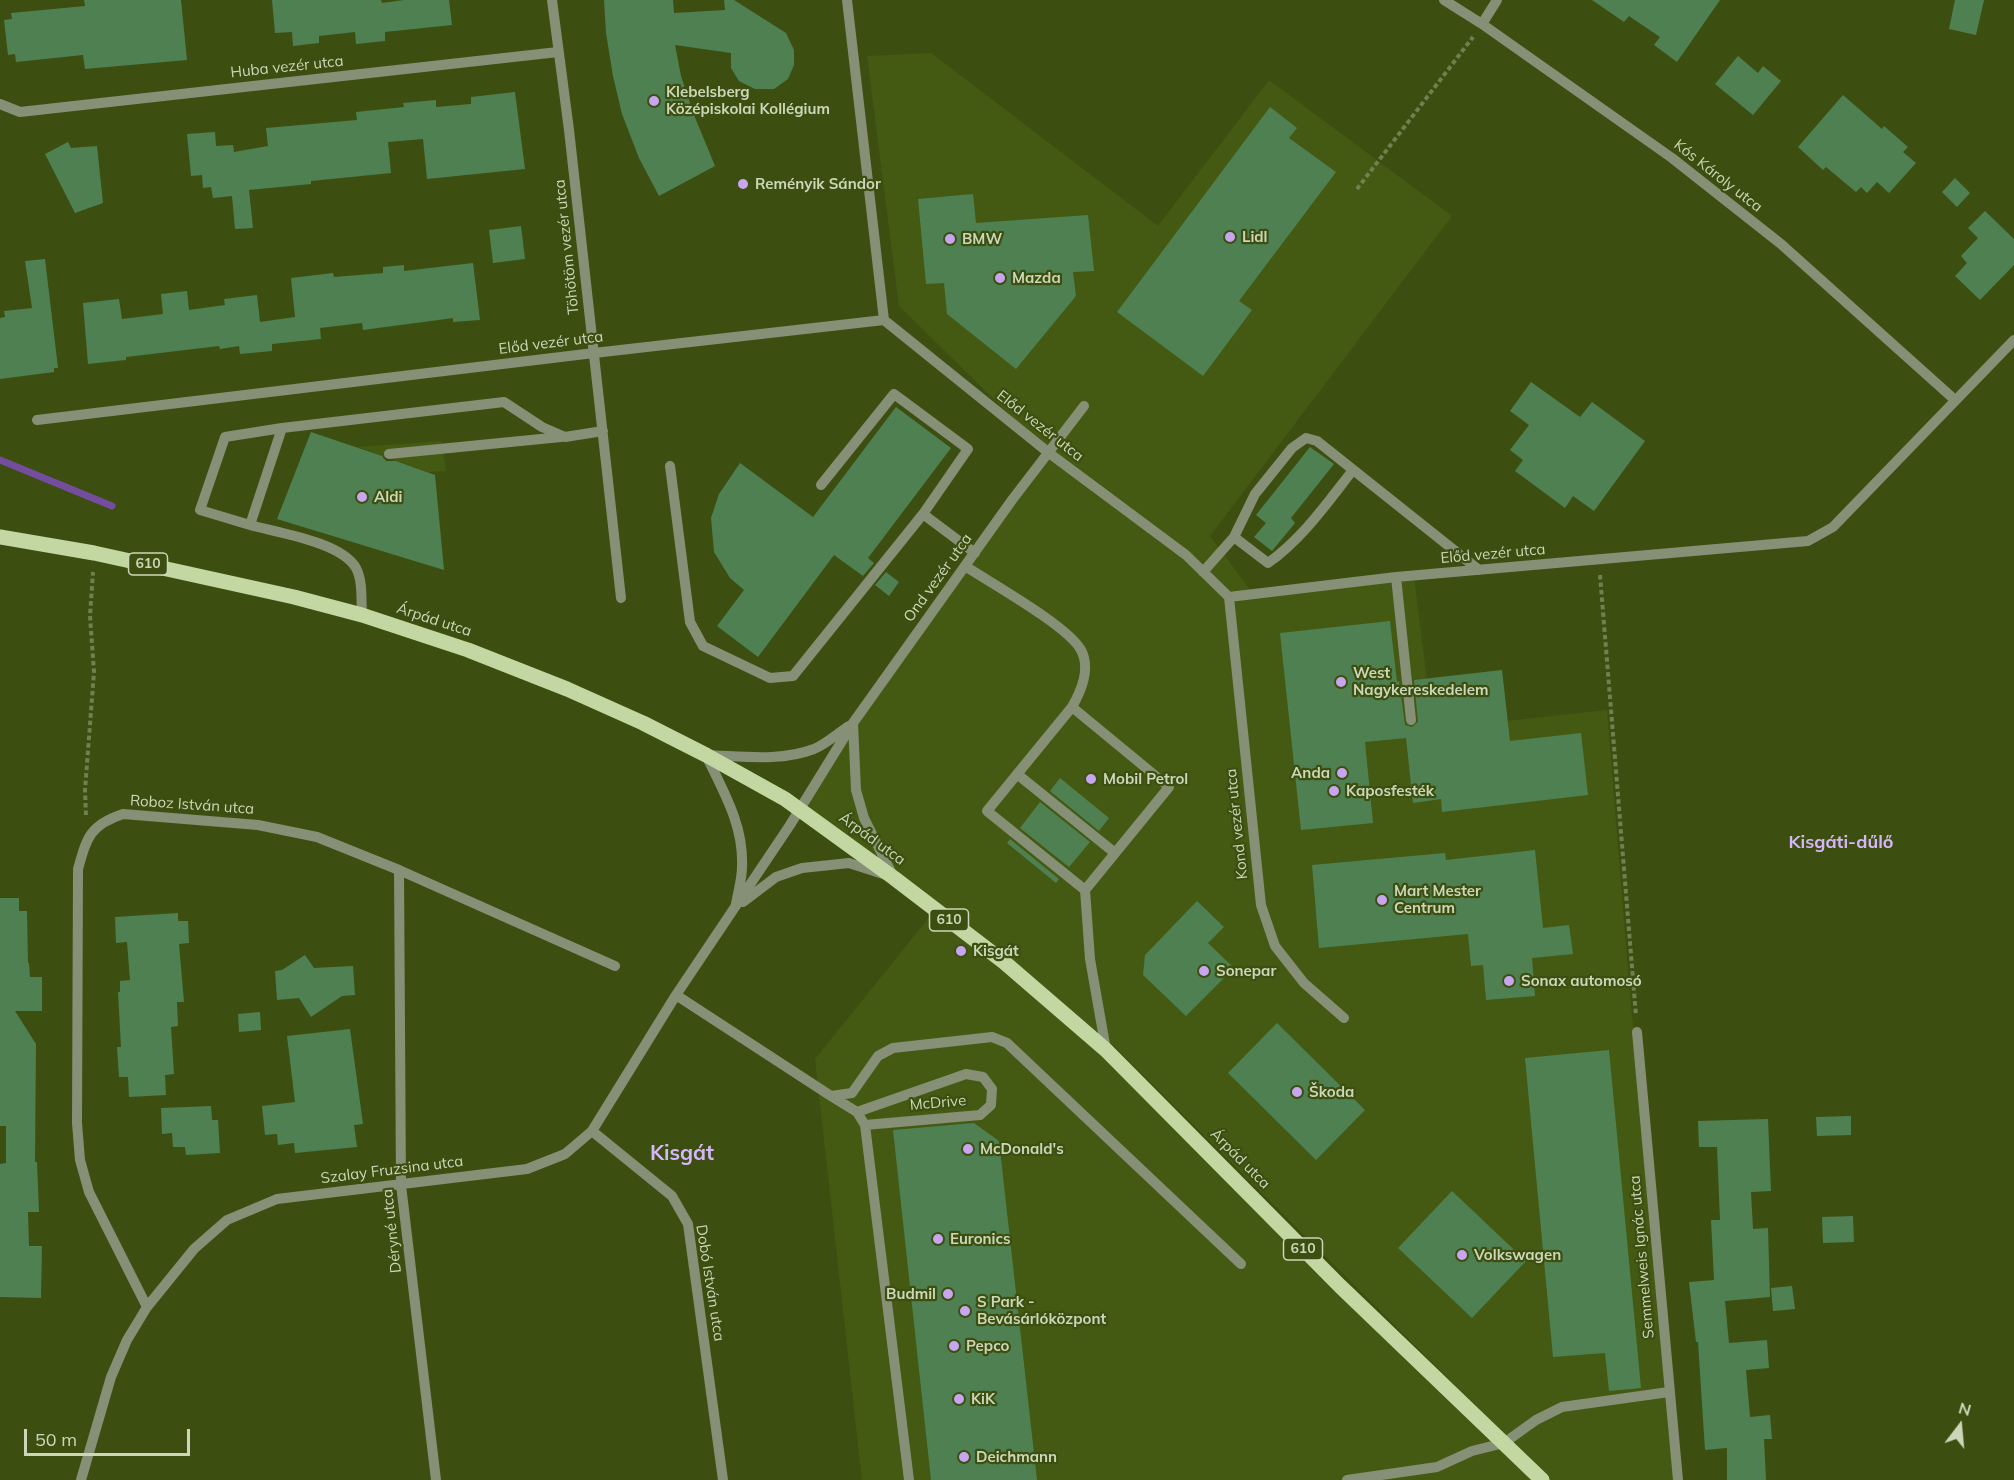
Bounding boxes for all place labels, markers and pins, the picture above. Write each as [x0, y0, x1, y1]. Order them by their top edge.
place label: Klebelsberg Középiskolai Kollégium [666, 83, 830, 118]
marker: Klebelsberg Középiskolai Kollégium [647, 94, 661, 108]
place label: Reményik Sándor [755, 175, 881, 193]
marker: Reményik Sándor [736, 177, 750, 191]
place label: Lidl [1242, 228, 1268, 246]
place label: BMW [962, 230, 1002, 248]
marker: Lidl [1223, 230, 1237, 244]
marker: BMW [943, 232, 957, 246]
place label: Mazda [1012, 269, 1061, 287]
marker: Mazda [993, 271, 1007, 285]
place label: Aldi [374, 488, 402, 506]
marker: Aldi [355, 490, 369, 504]
place label: West Nagykereskedelem [1353, 664, 1488, 699]
marker: West Nagykereskedelem [1334, 675, 1348, 689]
place label: Anda [1291, 764, 1330, 782]
marker: Anda [1335, 766, 1349, 780]
place label: Mobil Petrol [1103, 770, 1188, 788]
marker: Mobil Petrol [1084, 772, 1098, 786]
place label: Kaposfesték [1346, 782, 1434, 800]
marker: Kaposfesték [1327, 784, 1341, 798]
place label: Mart Mester Centrum [1394, 882, 1481, 917]
marker: Mart Mester Centrum [1375, 893, 1389, 907]
place label: Kisgát [973, 942, 1019, 960]
marker: Kisgát [954, 944, 968, 958]
place label: Sonepar [1216, 962, 1276, 980]
marker: Sonepar [1197, 964, 1211, 978]
place label: Sonax automosó [1521, 972, 1642, 990]
marker: Sonax automosó [1502, 974, 1516, 988]
place label: Škoda [1309, 1083, 1354, 1101]
marker: Škoda [1290, 1085, 1304, 1099]
place label: McDonald's [980, 1140, 1064, 1158]
marker: McDonald's [961, 1142, 975, 1156]
place label: Euronics [950, 1230, 1011, 1248]
marker: Euronics [931, 1232, 945, 1246]
place label: Volkswagen [1474, 1246, 1561, 1264]
marker: Volkswagen [1455, 1248, 1469, 1262]
place label: Budmil [886, 1285, 936, 1303]
marker: Budmil [941, 1287, 955, 1301]
place label: S Park - Bevásárlóközpont [977, 1293, 1106, 1328]
marker: S Park - Bevásárlóközpont [958, 1304, 972, 1318]
place label: Pepco [966, 1337, 1009, 1355]
marker: Pepco [947, 1339, 961, 1353]
place label: KiK [971, 1390, 995, 1408]
marker: KiK [952, 1392, 966, 1406]
place label: Deichmann [976, 1448, 1057, 1466]
marker: Deichmann [957, 1450, 971, 1464]

